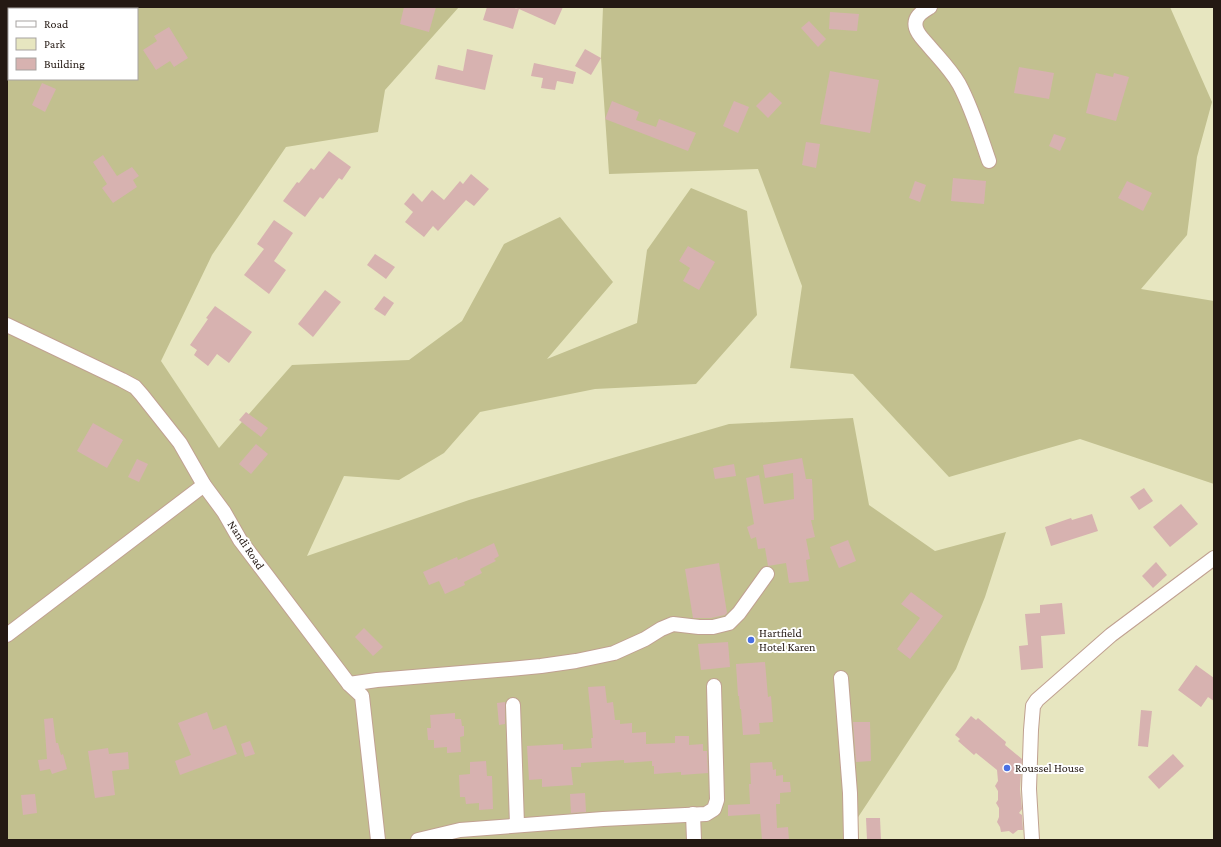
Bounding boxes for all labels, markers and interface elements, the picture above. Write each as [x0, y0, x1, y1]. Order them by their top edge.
legend [8, 8, 138, 80]
text: Road [44, 17, 69, 31]
text: Park [44, 37, 66, 51]
text: Building [44, 57, 85, 71]
street label: Nandi Road [225, 518, 268, 573]
place label: Hartfield Hotel Karen [759, 626, 816, 654]
marker: Hartfield Hotel Karen [746, 635, 756, 645]
place label: Roussel House [1015, 761, 1084, 775]
marker: Roussel House [1002, 763, 1012, 773]

